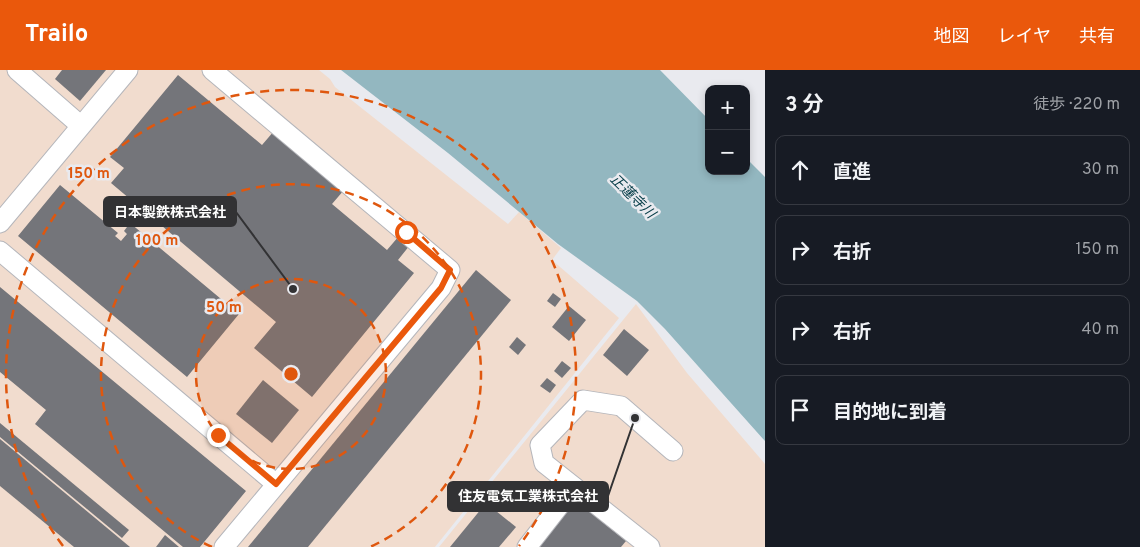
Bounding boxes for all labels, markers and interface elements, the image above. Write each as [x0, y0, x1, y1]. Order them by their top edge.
text: Trailo [25, 20, 88, 50]
text: 地図 [934, 26, 970, 49]
text: レイヤ [998, 26, 1051, 49]
text: 共有 [1079, 26, 1115, 49]
map controls [705, 85, 750, 175]
button: + [705, 85, 750, 130]
text: 3 分 [785, 92, 824, 119]
text: 徒歩 · 220 m [1033, 95, 1120, 115]
button: − [705, 130, 750, 175]
icon: ahead [786, 156, 814, 184]
text: 30 m [1082, 160, 1119, 180]
text: 直進 [833, 161, 871, 185]
text: 150 m [68, 165, 110, 184]
water label: 正蓮寺川 [606, 171, 659, 224]
callout: 日本製鉄株式会社 [104, 197, 236, 226]
text: 日本製鉄株式会社 [114, 204, 226, 222]
route start [395, 221, 418, 244]
text: 100 m [136, 232, 178, 251]
icon: right [786, 236, 814, 264]
text: 150 m [1076, 240, 1119, 260]
text: 右折 [833, 241, 871, 265]
text: 50 m [206, 299, 242, 318]
icon: right [786, 316, 814, 344]
text: 40 m [1081, 320, 1119, 340]
text: 右折 [833, 321, 871, 345]
centre of rings [282, 365, 300, 383]
icon: arrive [786, 396, 814, 424]
text: 目的地に到着 [833, 401, 947, 425]
route end [207, 424, 230, 447]
callout: 住友電気工業株式会社 [448, 482, 608, 511]
text: 住友電気工業株式会社 [458, 488, 598, 506]

